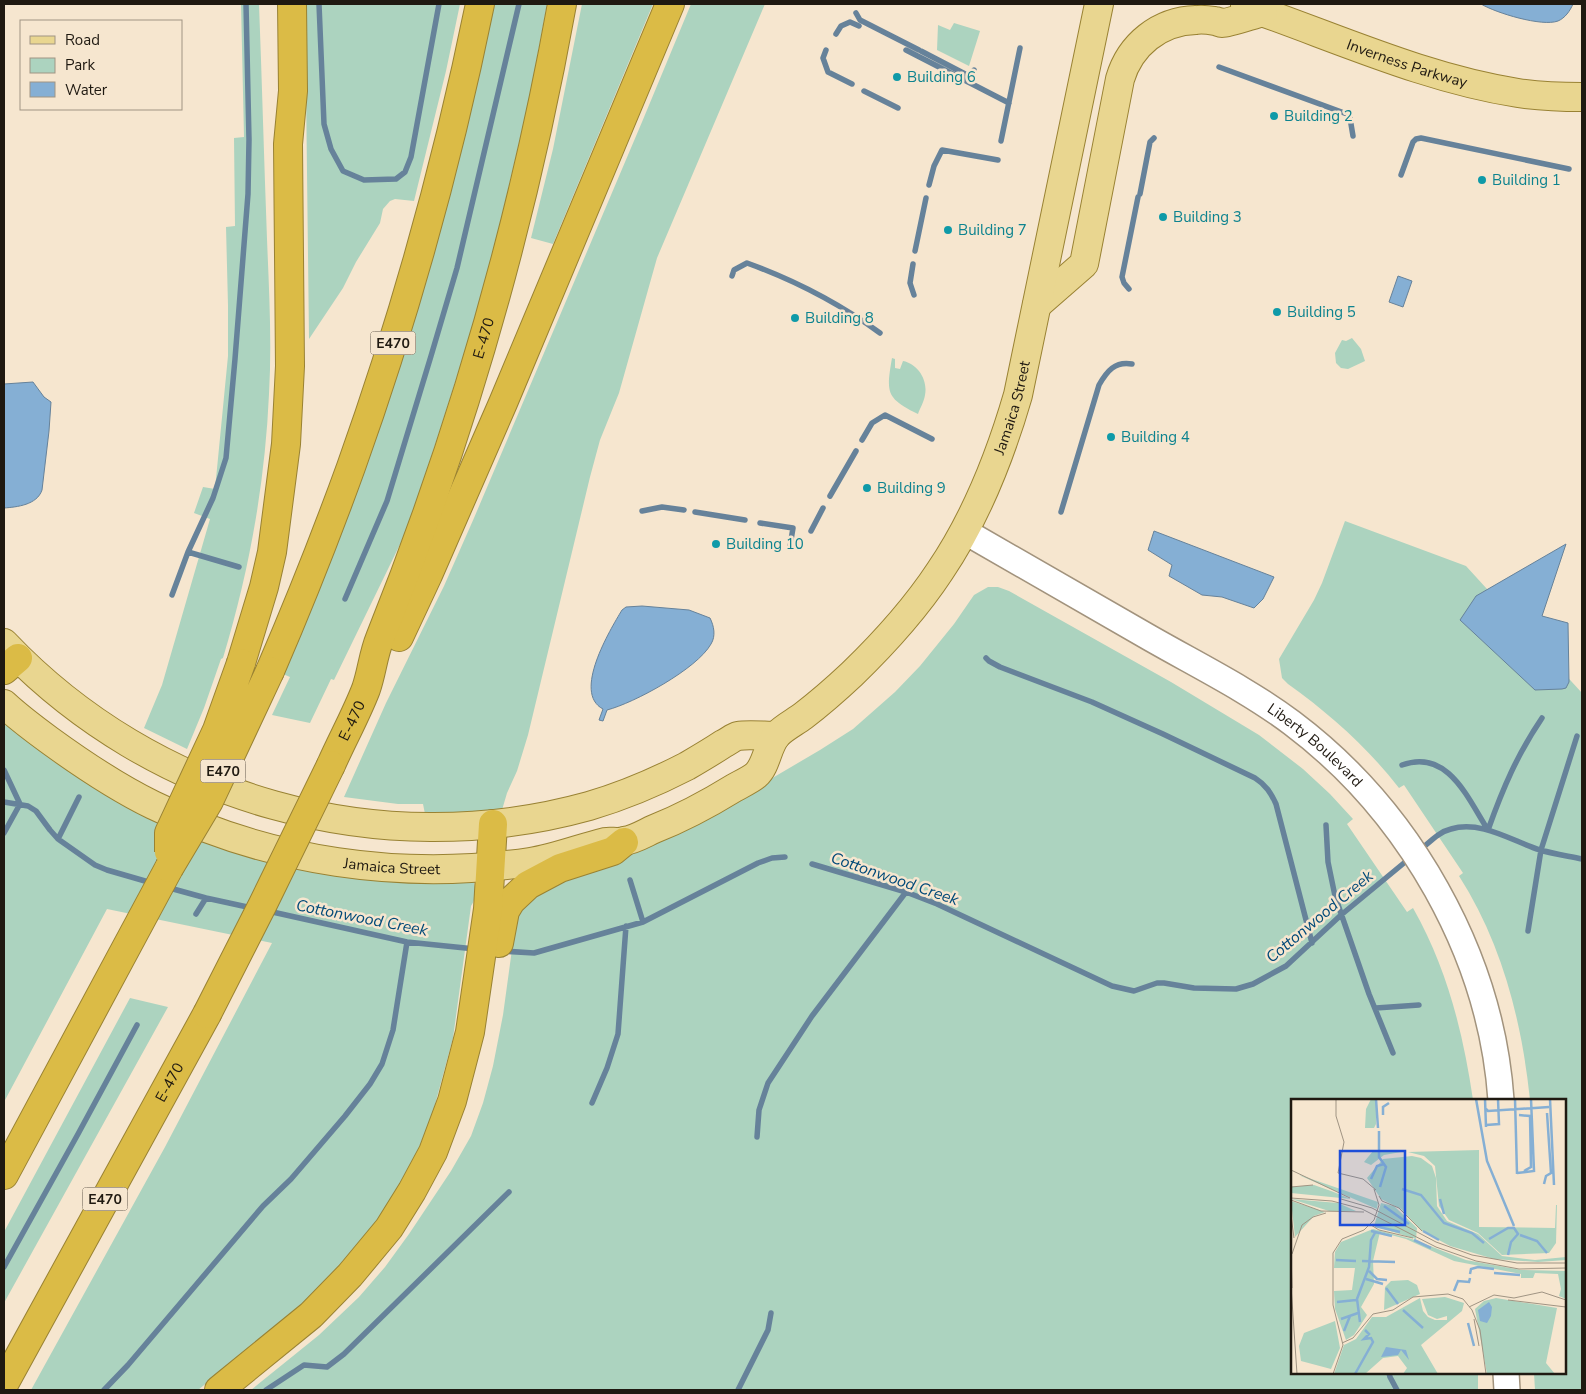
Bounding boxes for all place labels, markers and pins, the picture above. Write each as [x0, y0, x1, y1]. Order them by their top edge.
place label: Building 6 [907, 67, 976, 87]
marker: Building 6 [891, 71, 903, 83]
place label: Building 2 [1284, 106, 1353, 126]
marker: Building 2 [1268, 110, 1280, 122]
place label: Building 1 [1492, 170, 1561, 190]
marker: Building 1 [1476, 174, 1488, 186]
place label: Building 3 [1173, 207, 1242, 227]
marker: Building 3 [1157, 211, 1169, 223]
place label: Building 7 [958, 220, 1027, 240]
marker: Building 7 [942, 224, 954, 236]
place label: Building 5 [1287, 302, 1356, 322]
marker: Building 5 [1271, 306, 1283, 318]
place label: Building 8 [805, 308, 874, 328]
marker: Building 8 [789, 312, 801, 324]
place label: Building 4 [1121, 427, 1190, 447]
marker: Building 4 [1105, 431, 1117, 443]
place label: Building 9 [877, 478, 946, 498]
marker: Building 9 [861, 482, 873, 494]
place label: Building 10 [726, 534, 804, 554]
marker: Building 10 [710, 538, 722, 550]

